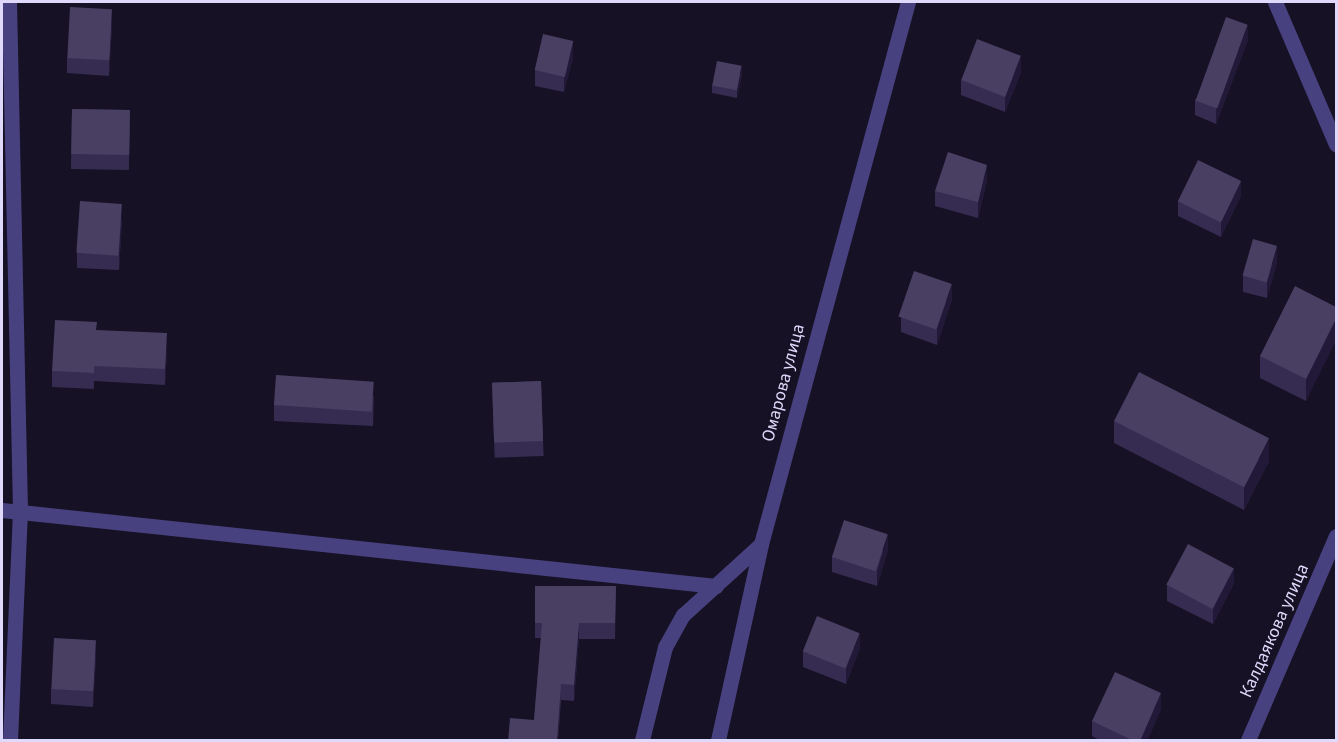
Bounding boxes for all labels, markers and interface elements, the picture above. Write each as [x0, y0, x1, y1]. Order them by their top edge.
street label: Омарова улица [758, 322, 810, 444]
street label: Калдаякова улица [1236, 561, 1314, 701]

